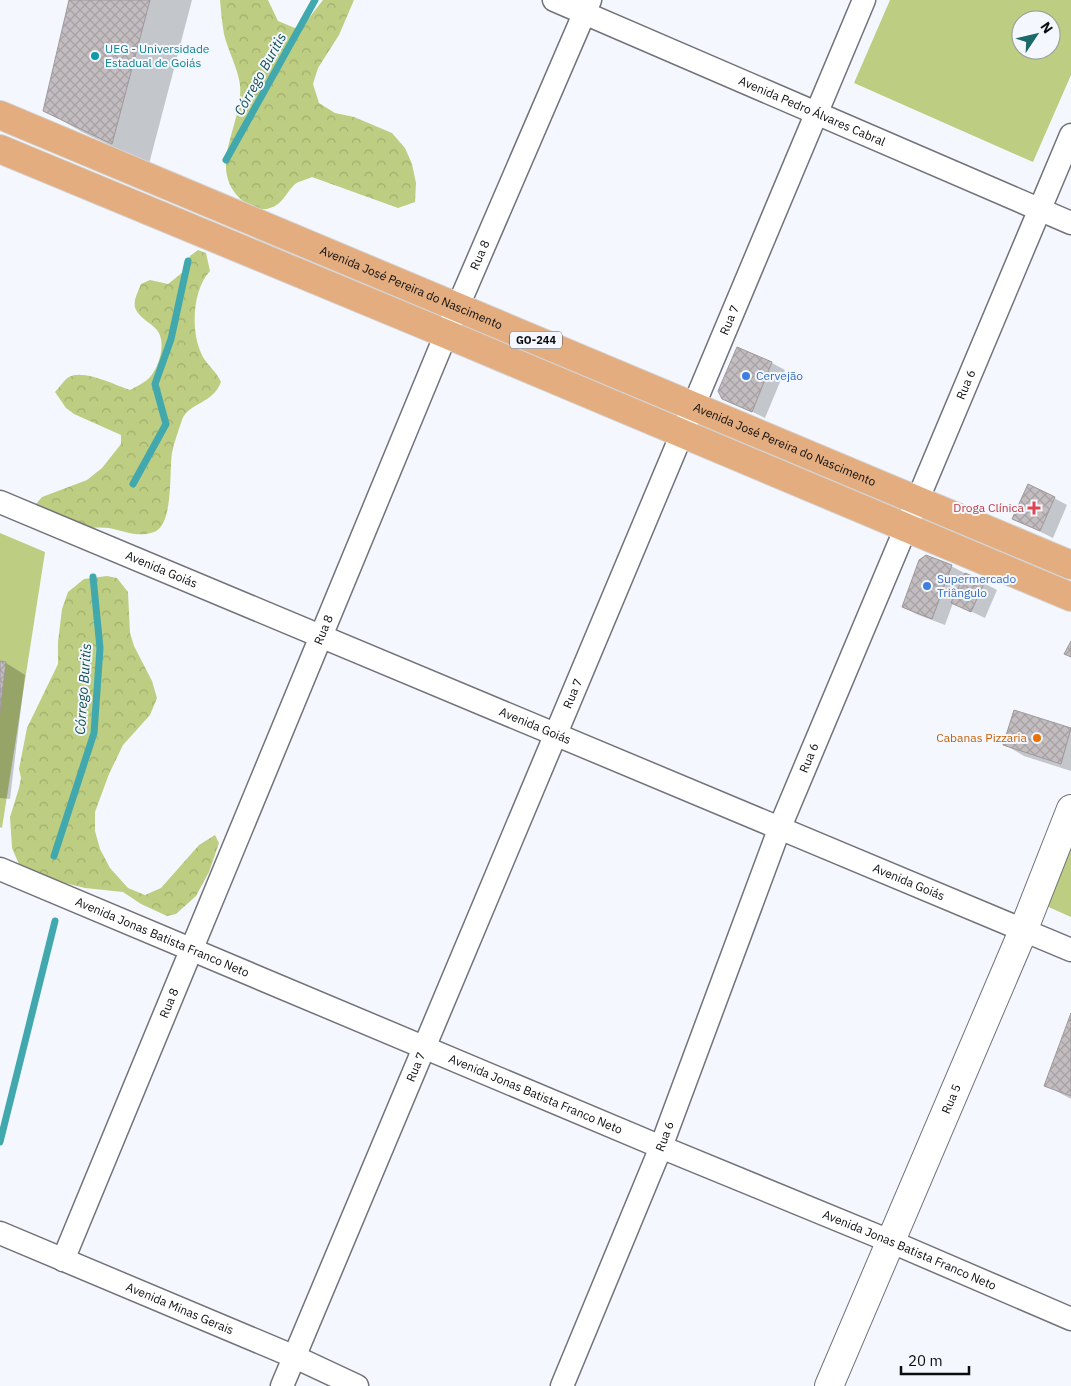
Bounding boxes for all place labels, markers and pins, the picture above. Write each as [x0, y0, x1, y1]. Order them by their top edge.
place label: UEG - Universidade Estadual de Goiás [105, 41, 210, 70]
marker: UEG - Universidade Estadual de Goiás [89, 50, 101, 62]
place label: Cervejão [756, 368, 803, 383]
marker: Cervejão [740, 370, 752, 382]
place label: Droga Clínica [953, 500, 1025, 515]
marker: Droga Clínica [1028, 502, 1040, 514]
place label: Supermercado Triângulo [937, 571, 1017, 600]
marker: Supermercado Triângulo [921, 580, 933, 592]
place label: Cabanas Pizzaria [936, 730, 1028, 745]
marker: Cabanas Pizzaria [1031, 732, 1043, 744]

